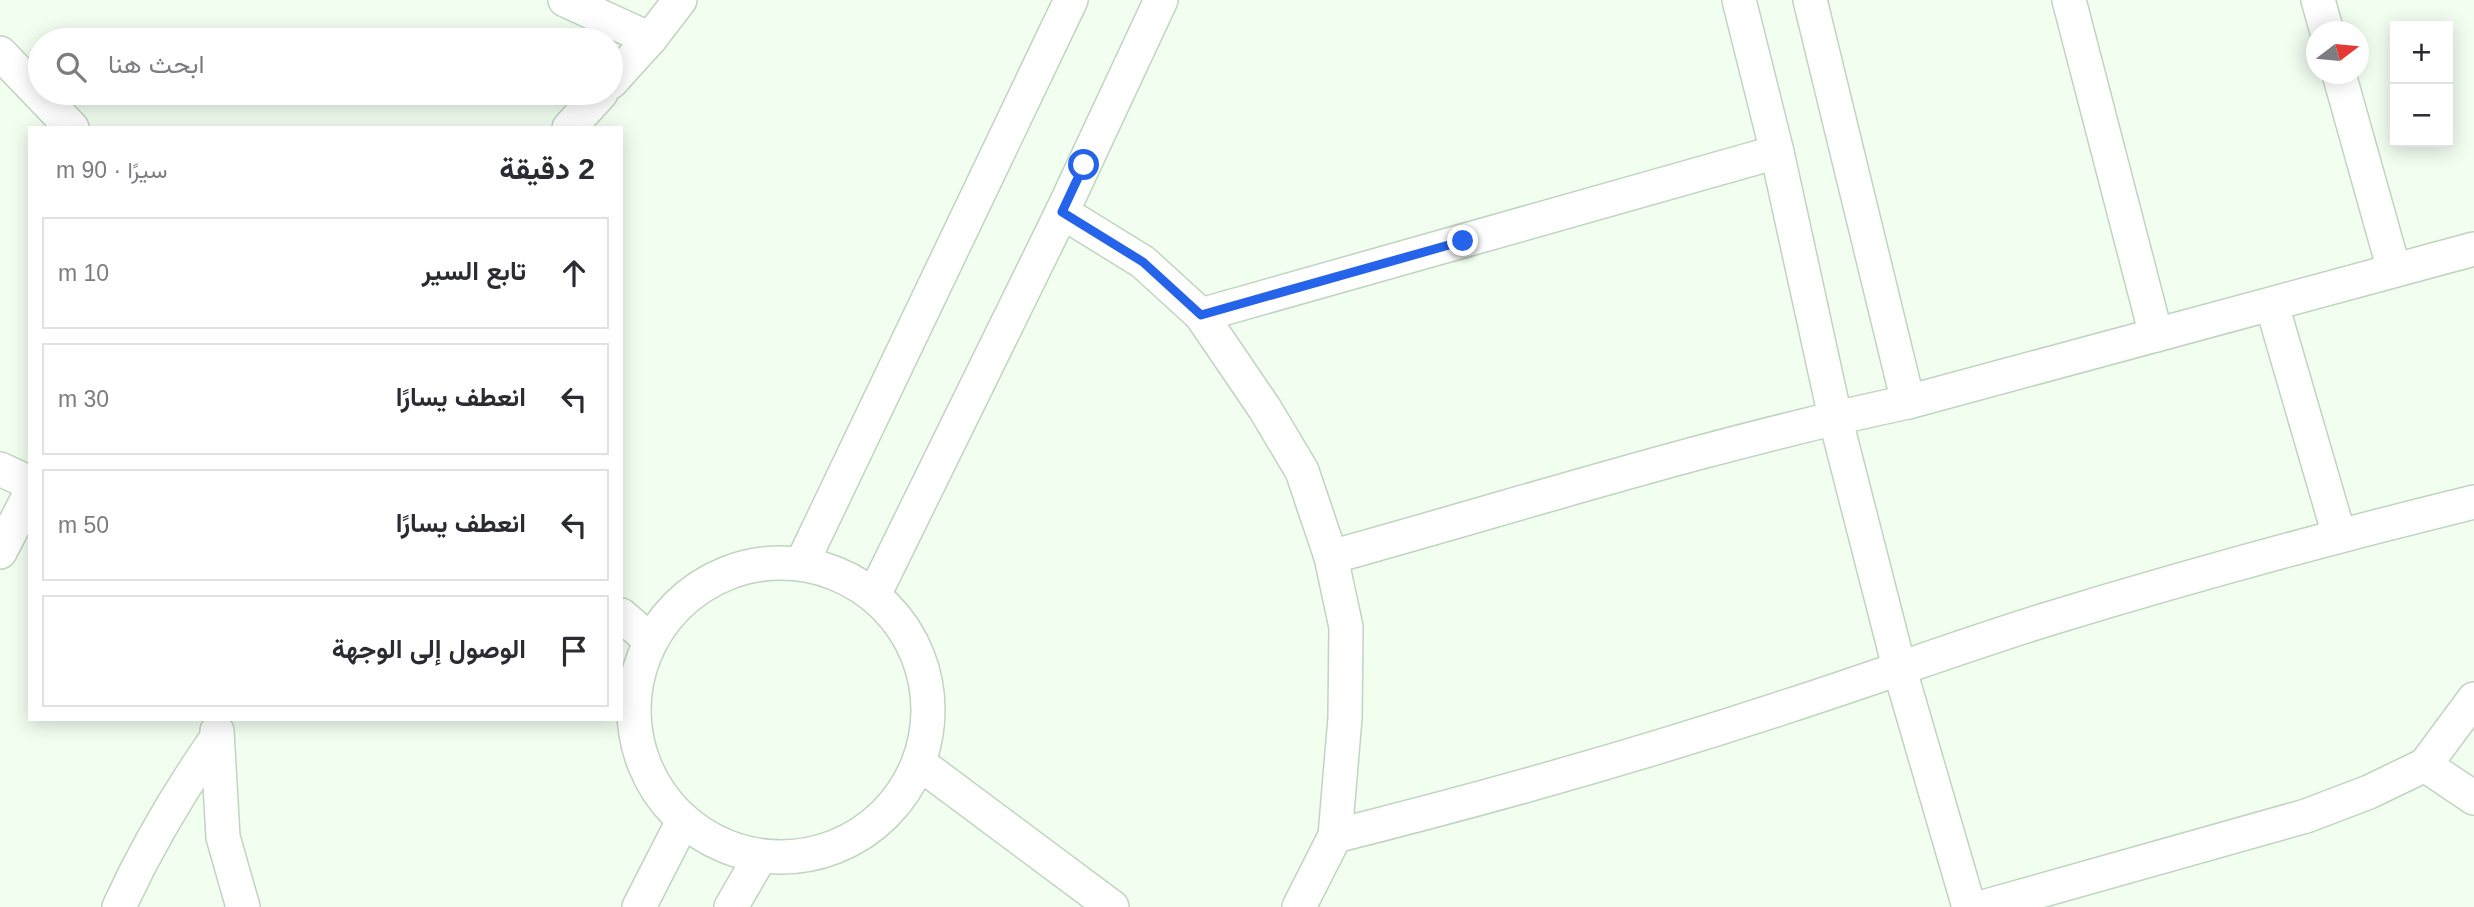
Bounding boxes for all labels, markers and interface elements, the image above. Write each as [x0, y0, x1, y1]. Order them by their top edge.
north arrow [2306, 21, 2369, 84]
map controls [2390, 21, 2453, 147]
button: + [2390, 21, 2453, 84]
search box [28, 28, 623, 105]
icon: search [52, 48, 90, 86]
text: ابحث هنا [108, 49, 204, 79]
button: − [2390, 84, 2453, 147]
route start [1068, 149, 1099, 180]
text: 2 دقيقة [499, 152, 595, 185]
text: سيرًا · 90 m [56, 157, 168, 183]
route end [1447, 225, 1478, 256]
icon: ahead [555, 254, 593, 292]
text: تابع السير [422, 256, 526, 286]
text: 10 m [58, 260, 109, 286]
icon: left [555, 380, 593, 418]
text: انعطف يسارًا [396, 382, 526, 412]
text: 30 m [58, 386, 109, 412]
icon: left [555, 506, 593, 544]
text: انعطف يسارًا [396, 508, 526, 538]
text: 50 m [58, 512, 109, 538]
icon: arrive [555, 632, 593, 670]
text: الوصول إلى الوجهة [332, 634, 526, 664]

